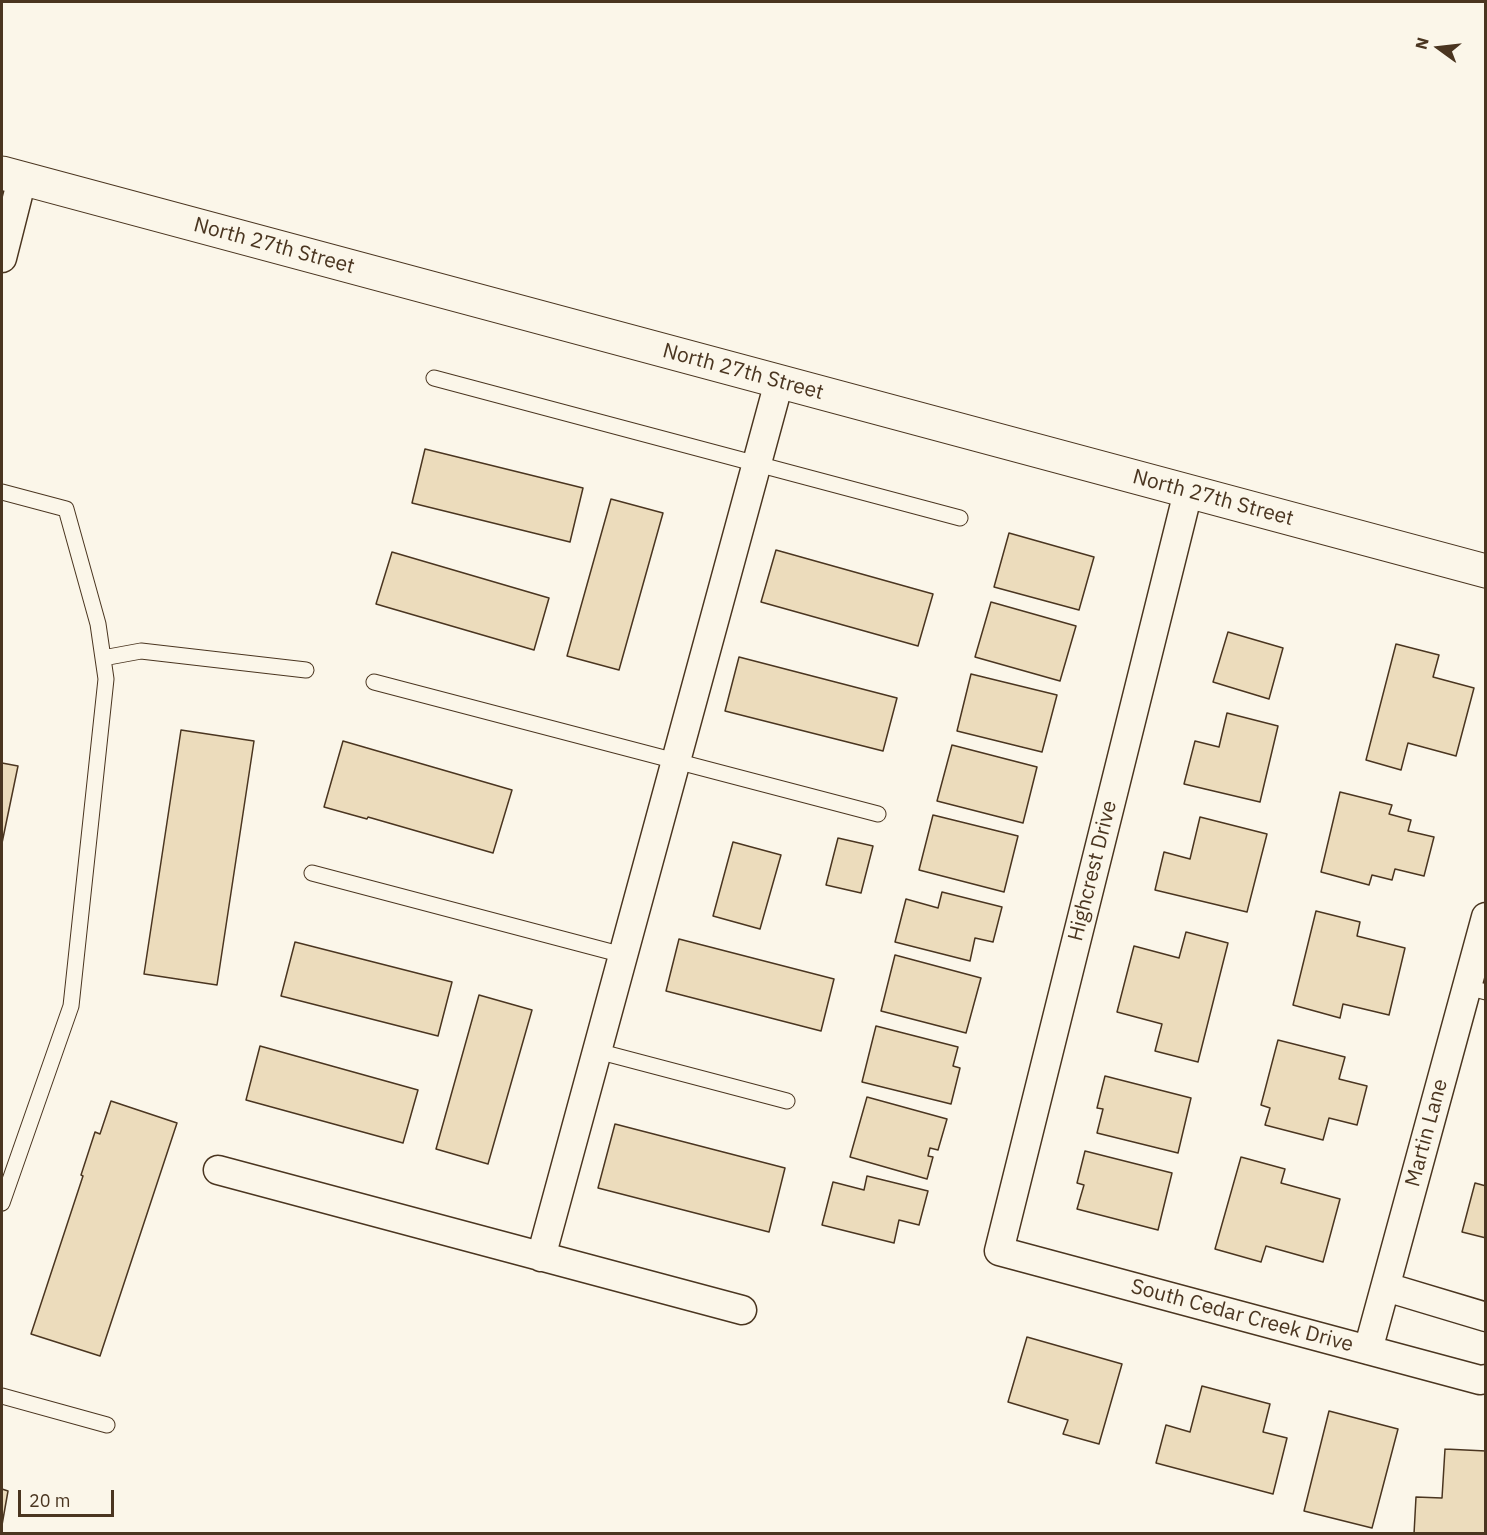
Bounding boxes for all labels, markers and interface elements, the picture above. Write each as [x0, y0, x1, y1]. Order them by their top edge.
north arrow [1409, 18, 1469, 78]
text: N [1410, 35, 1433, 52]
street label: North 27th Street [191, 212, 357, 280]
street label: North 27th Street [660, 338, 826, 406]
street label: North 27th Street [1130, 464, 1296, 532]
street label: Highcrest Drive [1063, 798, 1123, 944]
street label: Martin Lane [1400, 1076, 1454, 1190]
street label: South Cedar Creek Drive [1128, 1274, 1356, 1358]
scale bar [21, 1478, 117, 1516]
text: 20 m [29, 1489, 71, 1512]

